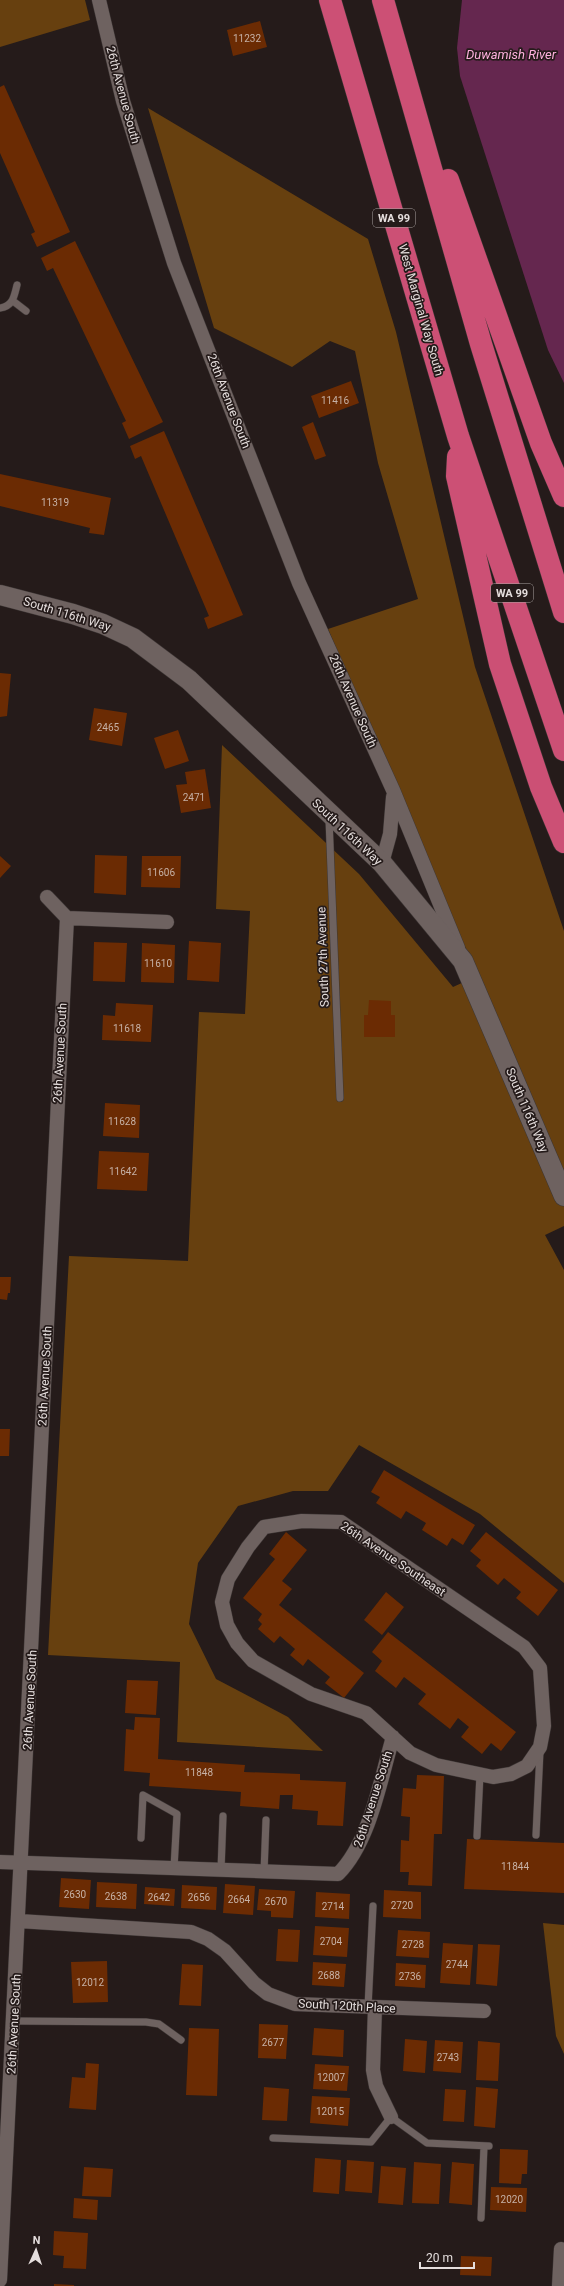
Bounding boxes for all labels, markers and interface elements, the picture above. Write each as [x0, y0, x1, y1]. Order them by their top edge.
house number: 11232 [233, 33, 261, 44]
street label: 26th Avenue South [103, 45, 143, 145]
water label: Duwamish River [466, 47, 557, 62]
road number: WA 99 [373, 209, 415, 227]
street label: West Marginal Way South [395, 243, 447, 377]
street label: 26th Avenue South [204, 352, 254, 450]
house number: 11416 [321, 395, 349, 406]
house number: 11319 [41, 497, 69, 508]
road number: WA 99 [491, 584, 533, 602]
street label: South 116th Way [22, 594, 113, 634]
street label: 26th Avenue South [326, 652, 380, 750]
house number: 2465 [97, 722, 120, 733]
house number: 2471 [183, 792, 205, 803]
street label: South 116th Way [309, 796, 385, 868]
house number: 11606 [147, 867, 175, 878]
street label: South 27th Avenue [314, 907, 332, 1007]
house number: 11610 [144, 958, 172, 969]
street label: 26th Avenue South [50, 1003, 70, 1103]
house number: 11618 [113, 1023, 141, 1034]
street label: South 116th Way [503, 1066, 551, 1155]
house number: 11628 [108, 1116, 136, 1127]
house number: 11642 [109, 1166, 137, 1177]
street label: 26th Avenue South [35, 1326, 55, 1426]
street label: 26th Avenue Southeast [338, 1519, 448, 1599]
street label: 26th Avenue South [20, 1650, 40, 1750]
street label: 26th Avenue South [351, 1749, 395, 1849]
house number: 11848 [185, 1767, 213, 1778]
house number: 11844 [501, 1861, 529, 1872]
house number: 2630 [64, 1889, 87, 1900]
house number: 2638 [105, 1891, 128, 1902]
house number: 2642 [148, 1892, 171, 1903]
house number: 2656 [188, 1892, 211, 1903]
house number: 2664 [228, 1894, 251, 1905]
house number: 2670 [265, 1896, 288, 1907]
house number: 2720 [391, 1900, 414, 1911]
house number: 2714 [322, 1901, 345, 1912]
house number: 2704 [320, 1936, 343, 1947]
house number: 2728 [402, 1939, 425, 1950]
house number: 2744 [446, 1959, 469, 1970]
house number: 2688 [318, 1970, 341, 1981]
house number: 2736 [399, 1971, 422, 1982]
street label: 26th Avenue South [4, 1974, 24, 2074]
house number: 12012 [76, 1977, 104, 1988]
street label: South 120th Place [298, 1996, 396, 2016]
house number: 2677 [262, 2037, 285, 2048]
house number: 2743 [437, 2052, 459, 2063]
house number: 12007 [317, 2072, 345, 2083]
house number: 12015 [316, 2106, 344, 2117]
house number: 12020 [495, 2194, 523, 2205]
north arrow [16, 2230, 56, 2270]
text: N [32, 2234, 41, 2247]
scale bar [420, 2244, 474, 2270]
text: 20 m [426, 2251, 453, 2265]

